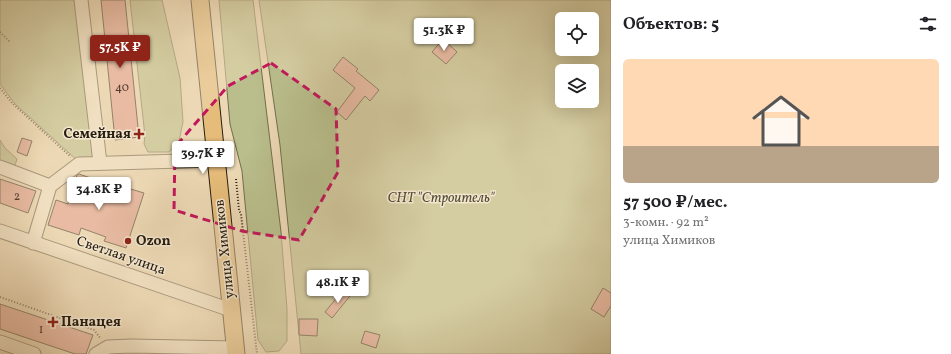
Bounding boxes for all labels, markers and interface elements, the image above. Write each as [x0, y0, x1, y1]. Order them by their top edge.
map controls [555, 12, 599, 108]
button: locate [555, 12, 599, 56]
text: Объектов: 5 [623, 13, 719, 36]
icon: filters [917, 13, 939, 35]
pin: 51.3K ₽ [407, 18, 481, 52]
text: 51.3K ₽ [423, 22, 465, 40]
pin: 57.5K ₽ [83, 35, 157, 69]
text: 57.5K ₽ [99, 39, 141, 57]
button: layers [555, 64, 599, 108]
house number: 40 [115, 80, 129, 96]
icon: home [745, 85, 817, 157]
place label: Семейная [63, 125, 131, 144]
marker: Семейная [134, 129, 144, 139]
pin: 39.7K ₽ [166, 141, 240, 175]
text: 39.7K ₽ [181, 145, 225, 163]
pin: 34.8K ₽ [62, 177, 136, 211]
text: 34.8K ₽ [76, 181, 122, 199]
house number: 2 [14, 189, 20, 205]
park label: СНТ "Строитель" [387, 189, 496, 208]
text: 57 500 ₽/мес. [623, 191, 728, 214]
street label: улица Химиков [210, 198, 240, 300]
text: 3-комн. · 92 m² [623, 214, 709, 232]
street label: Светлая улица [74, 232, 168, 280]
place label: Ozon [136, 232, 171, 251]
text: улица Химиков [623, 232, 715, 250]
marker: Ozon [123, 236, 133, 246]
pin: 48.1K ₽ [301, 270, 375, 304]
text: 48.1K ₽ [316, 274, 360, 292]
place label: Панацея [61, 313, 121, 332]
marker: Панацея [48, 317, 58, 327]
house number: 1 [39, 322, 43, 338]

